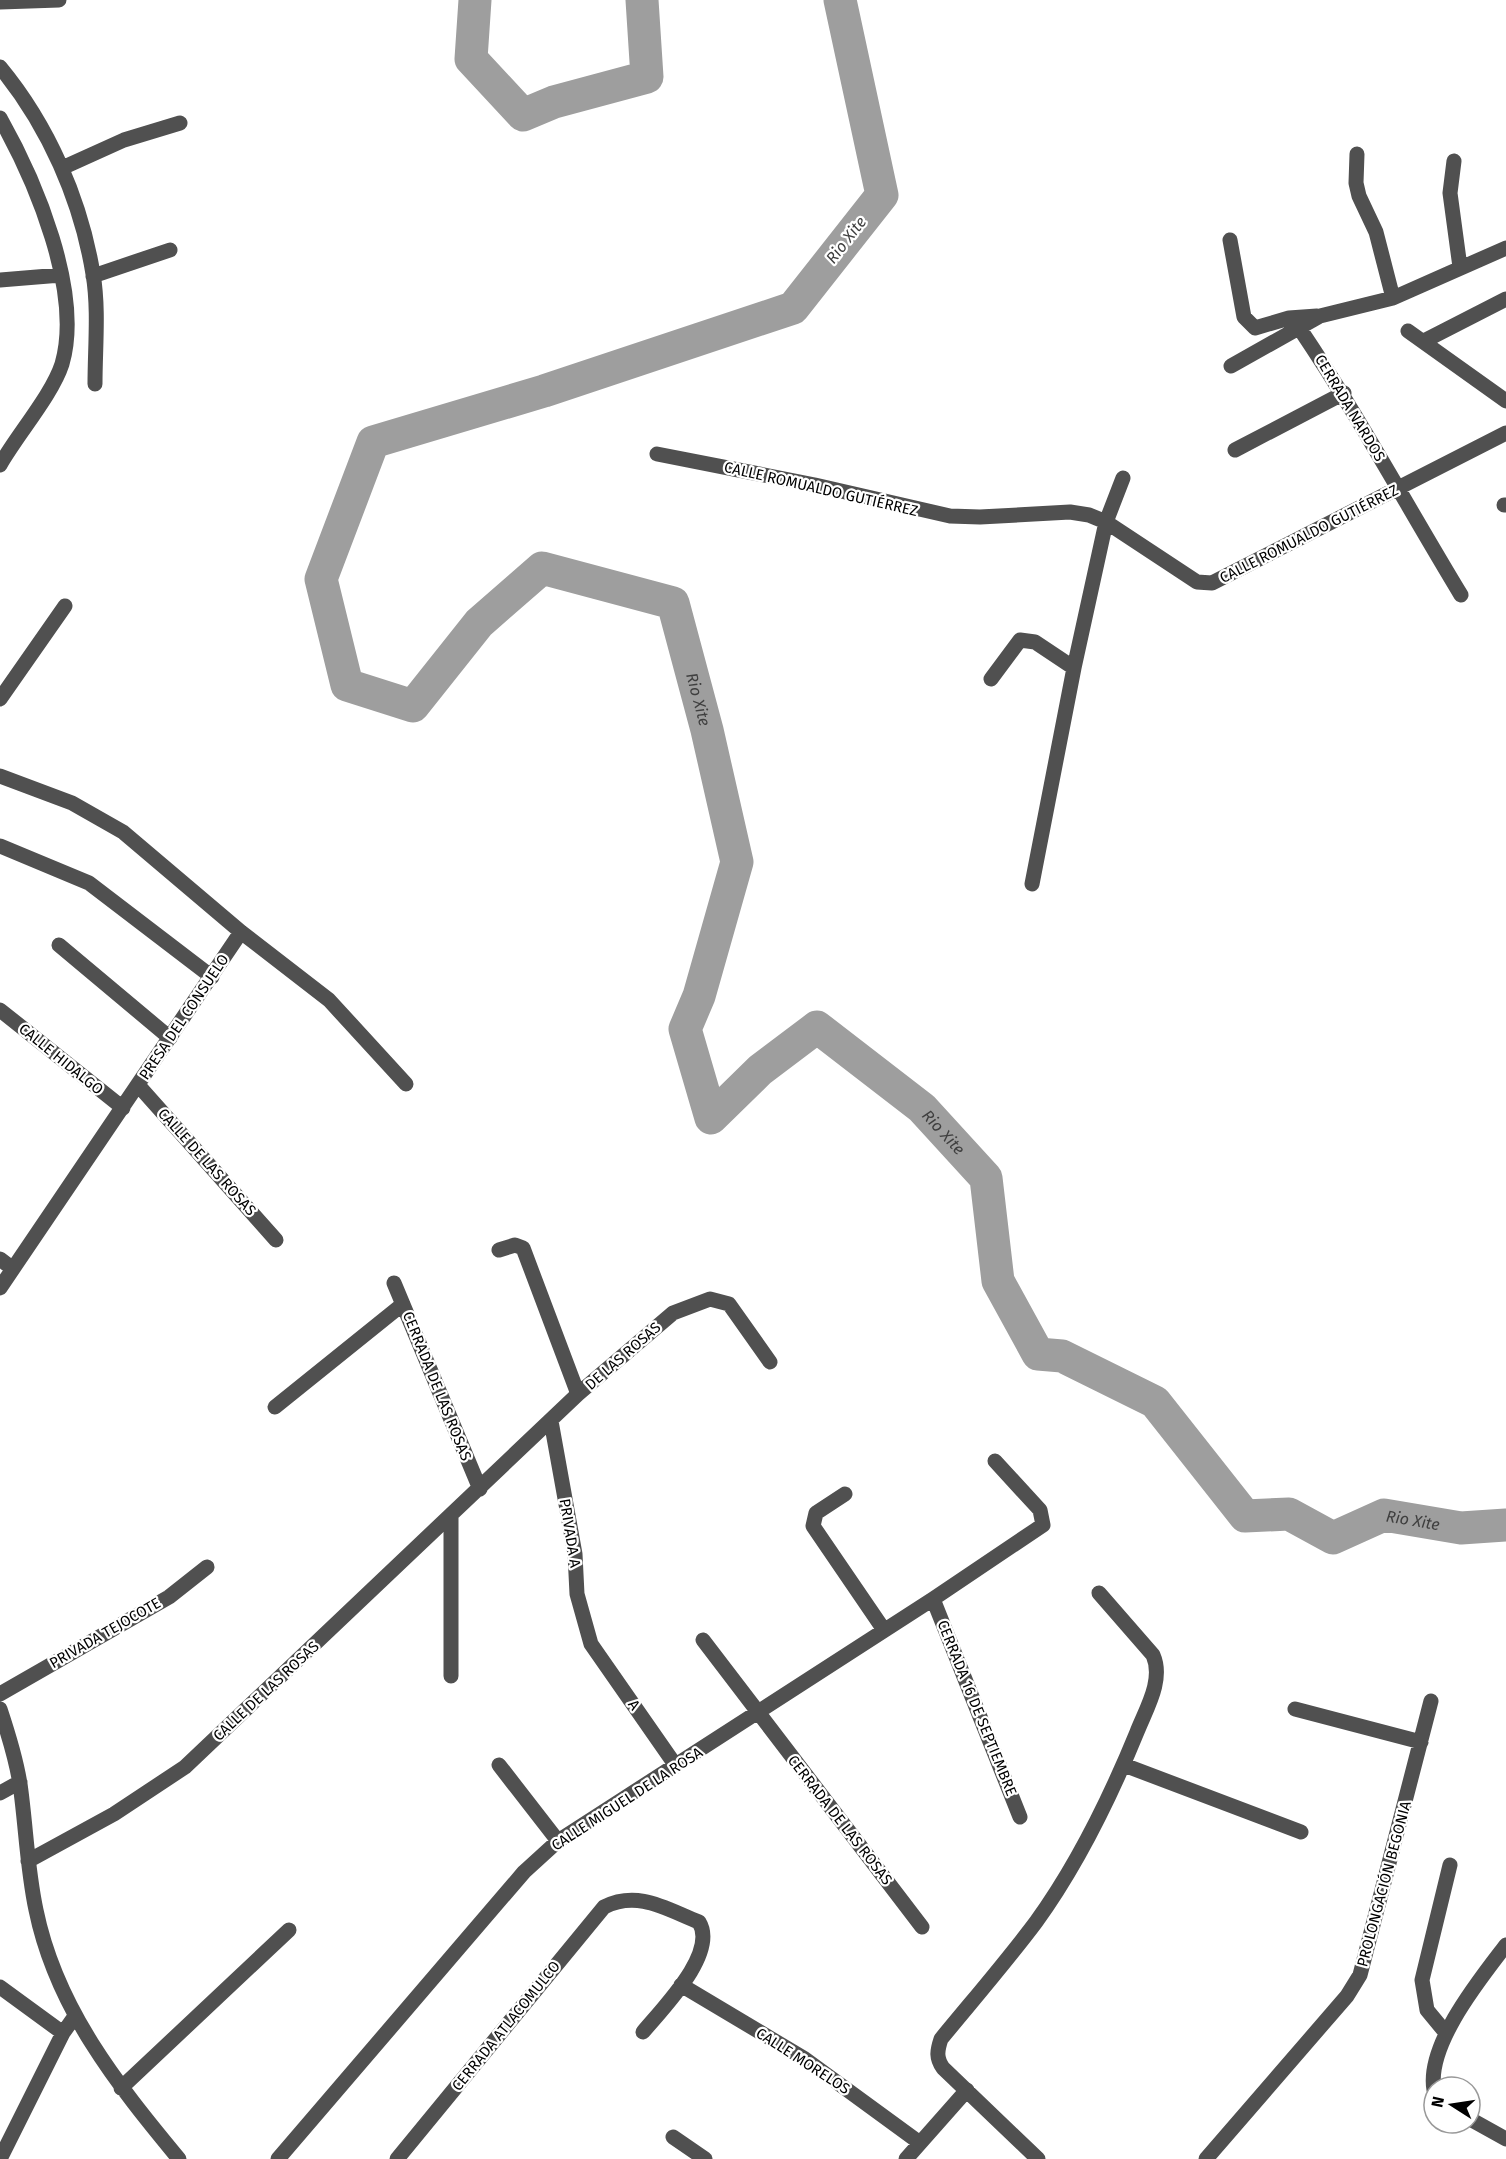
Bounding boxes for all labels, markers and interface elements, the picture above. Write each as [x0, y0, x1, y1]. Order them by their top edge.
water label: Rio Xite [822, 213, 870, 267]
street label: CERRADA NARDOS [1311, 351, 1389, 465]
street label: CALLE ROMUALDO GUTIÉRREZ [722, 458, 920, 520]
street label: CALLE ROMUALDO GUTIÉRREZ [1217, 481, 1402, 587]
water label: Rio Xite [683, 671, 715, 728]
street label: PRESA DEL CONSUELO [135, 951, 233, 1083]
street label: CALLE HIDALGO [15, 1019, 107, 1099]
street label: CALLE DE LAS ROSAS [154, 1105, 260, 1219]
water label: Rio Xite [918, 1105, 969, 1158]
street label: CERRADA DE LAS ROSAS [399, 1309, 475, 1463]
street label: DE LAS ROSAS [582, 1318, 664, 1394]
street label: PRIVADA A [556, 1497, 584, 1569]
water label: Rio Xite [1385, 1506, 1441, 1534]
street label: PRIVADA TEJOCOTE [46, 1594, 164, 1672]
street label: CERRADA 16 DE SEPTIEMBRE [933, 1617, 1021, 1799]
street label: CALLE DE LAS ROSAS [209, 1637, 323, 1745]
street label: A [624, 1696, 644, 1714]
street label: CALLE MIGUEL DE LA ROSA [548, 1743, 706, 1855]
street label: CERRADA DE LAS ROSAS [784, 1752, 896, 1888]
street label: PROLONGACIÓN BEGONIA [1353, 1799, 1415, 1969]
street label: CERRADA ATLACOMULCO [448, 1957, 564, 2095]
street label: CALLE MORELOS [753, 2024, 853, 2098]
north arrow [1422, 2075, 1482, 2135]
text: N [1427, 2095, 1448, 2109]

